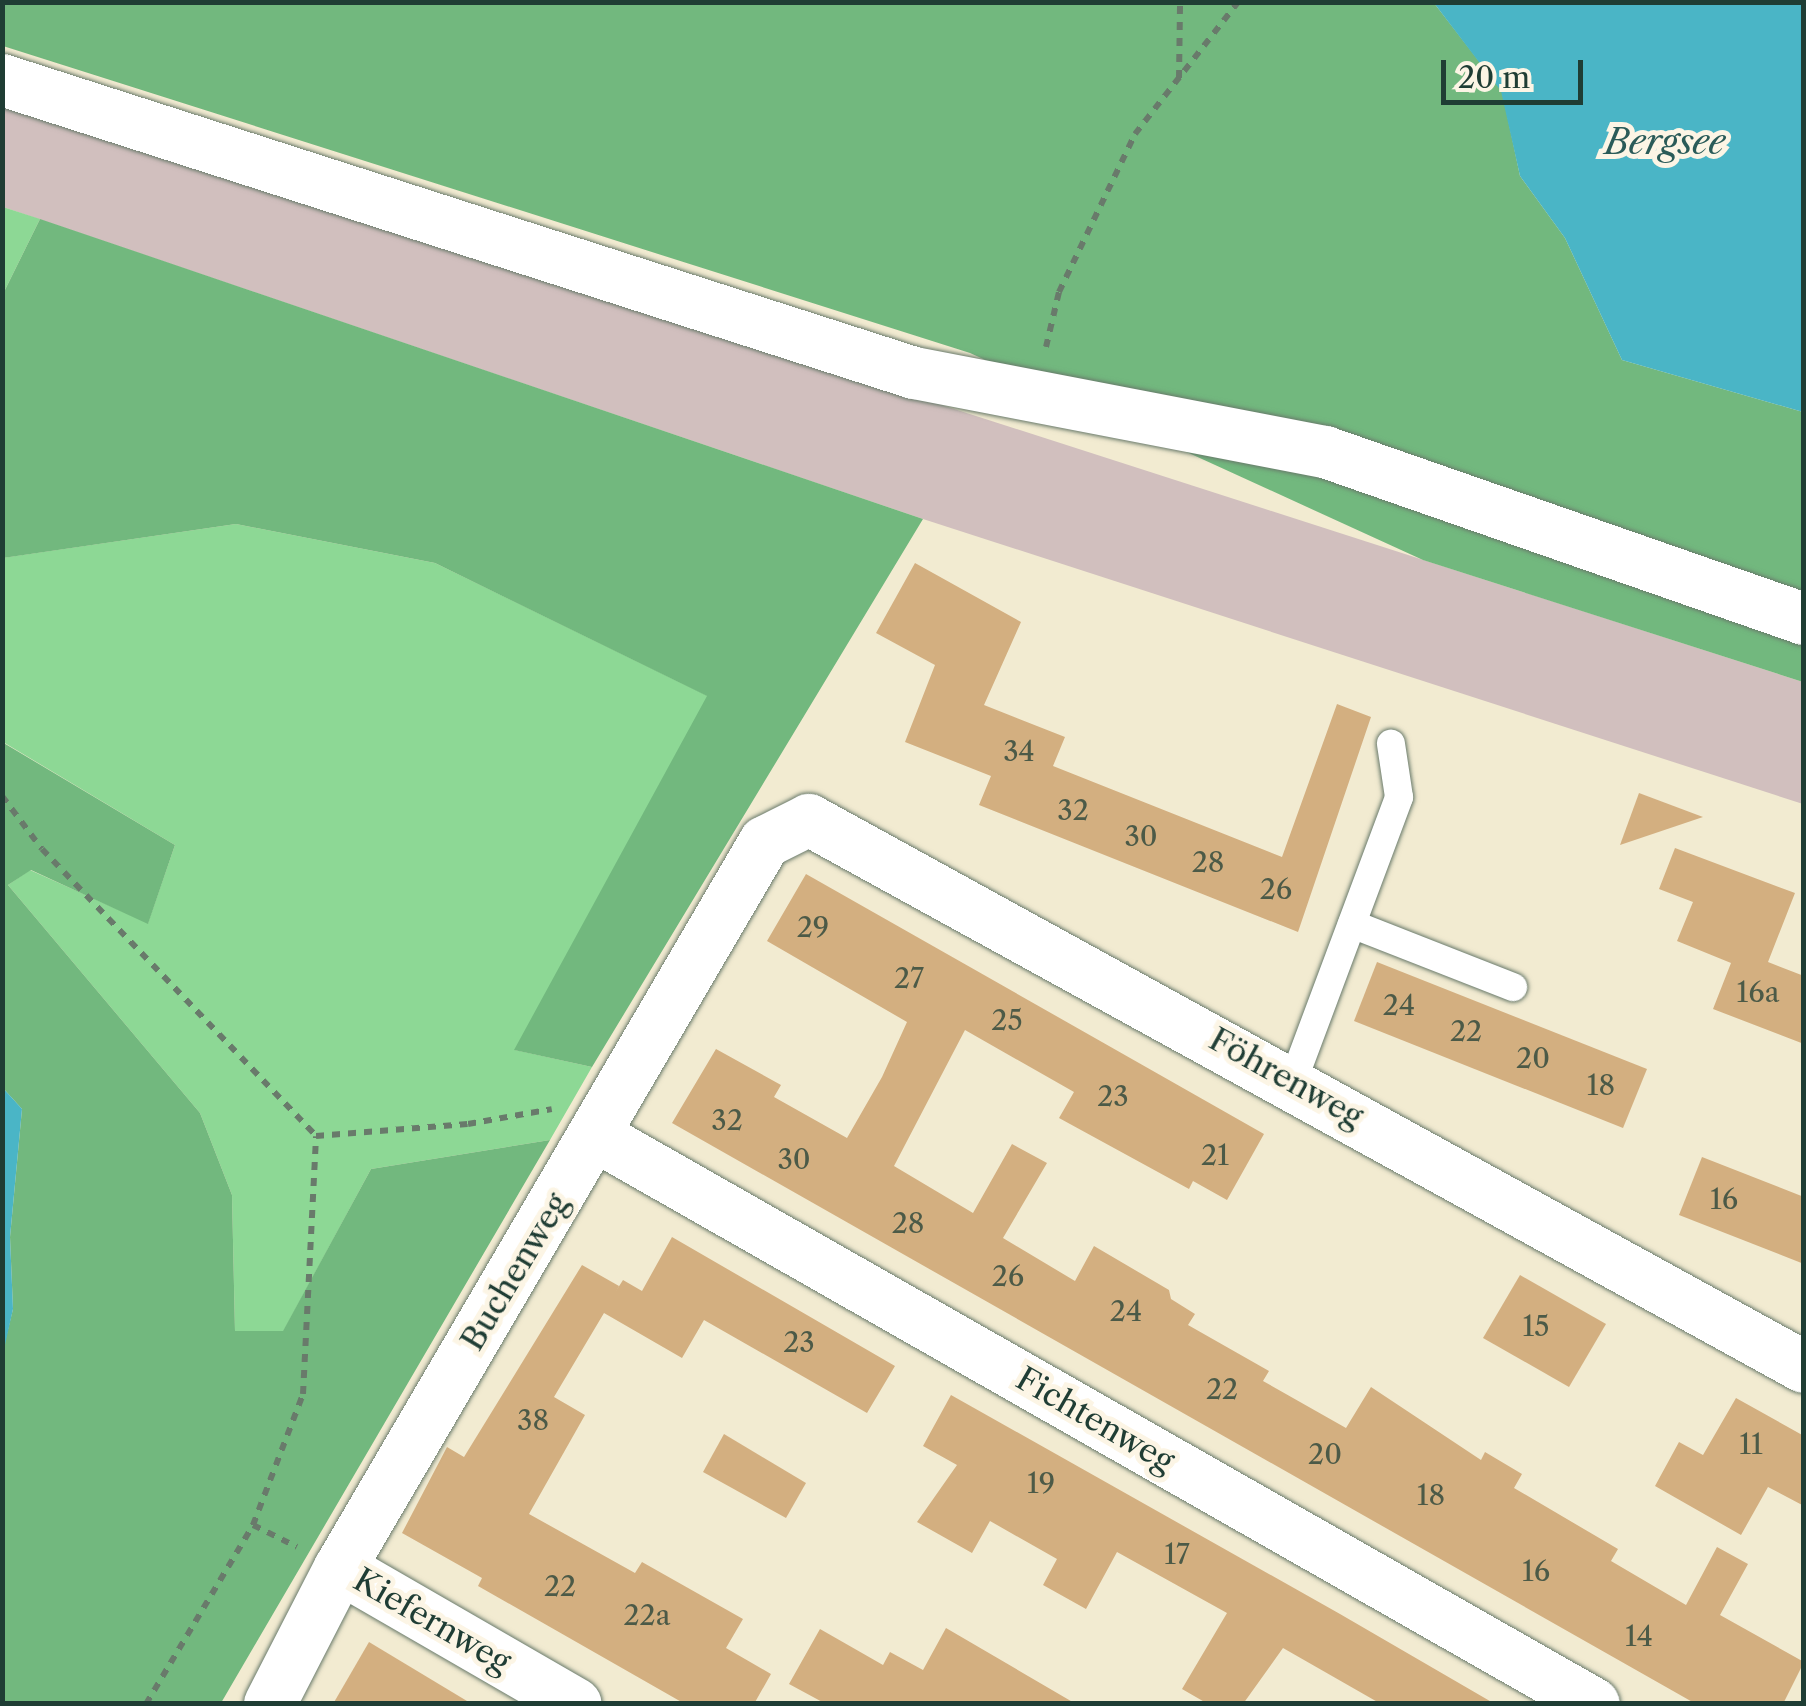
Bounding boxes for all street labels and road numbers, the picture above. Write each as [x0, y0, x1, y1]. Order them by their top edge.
street label: Föhrenweg [1202, 1020, 1370, 1136]
street label: Buchenweg [453, 1186, 577, 1358]
street label: Fichtenweg [1009, 1359, 1181, 1481]
street label: Kiefernweg [347, 1561, 517, 1681]

